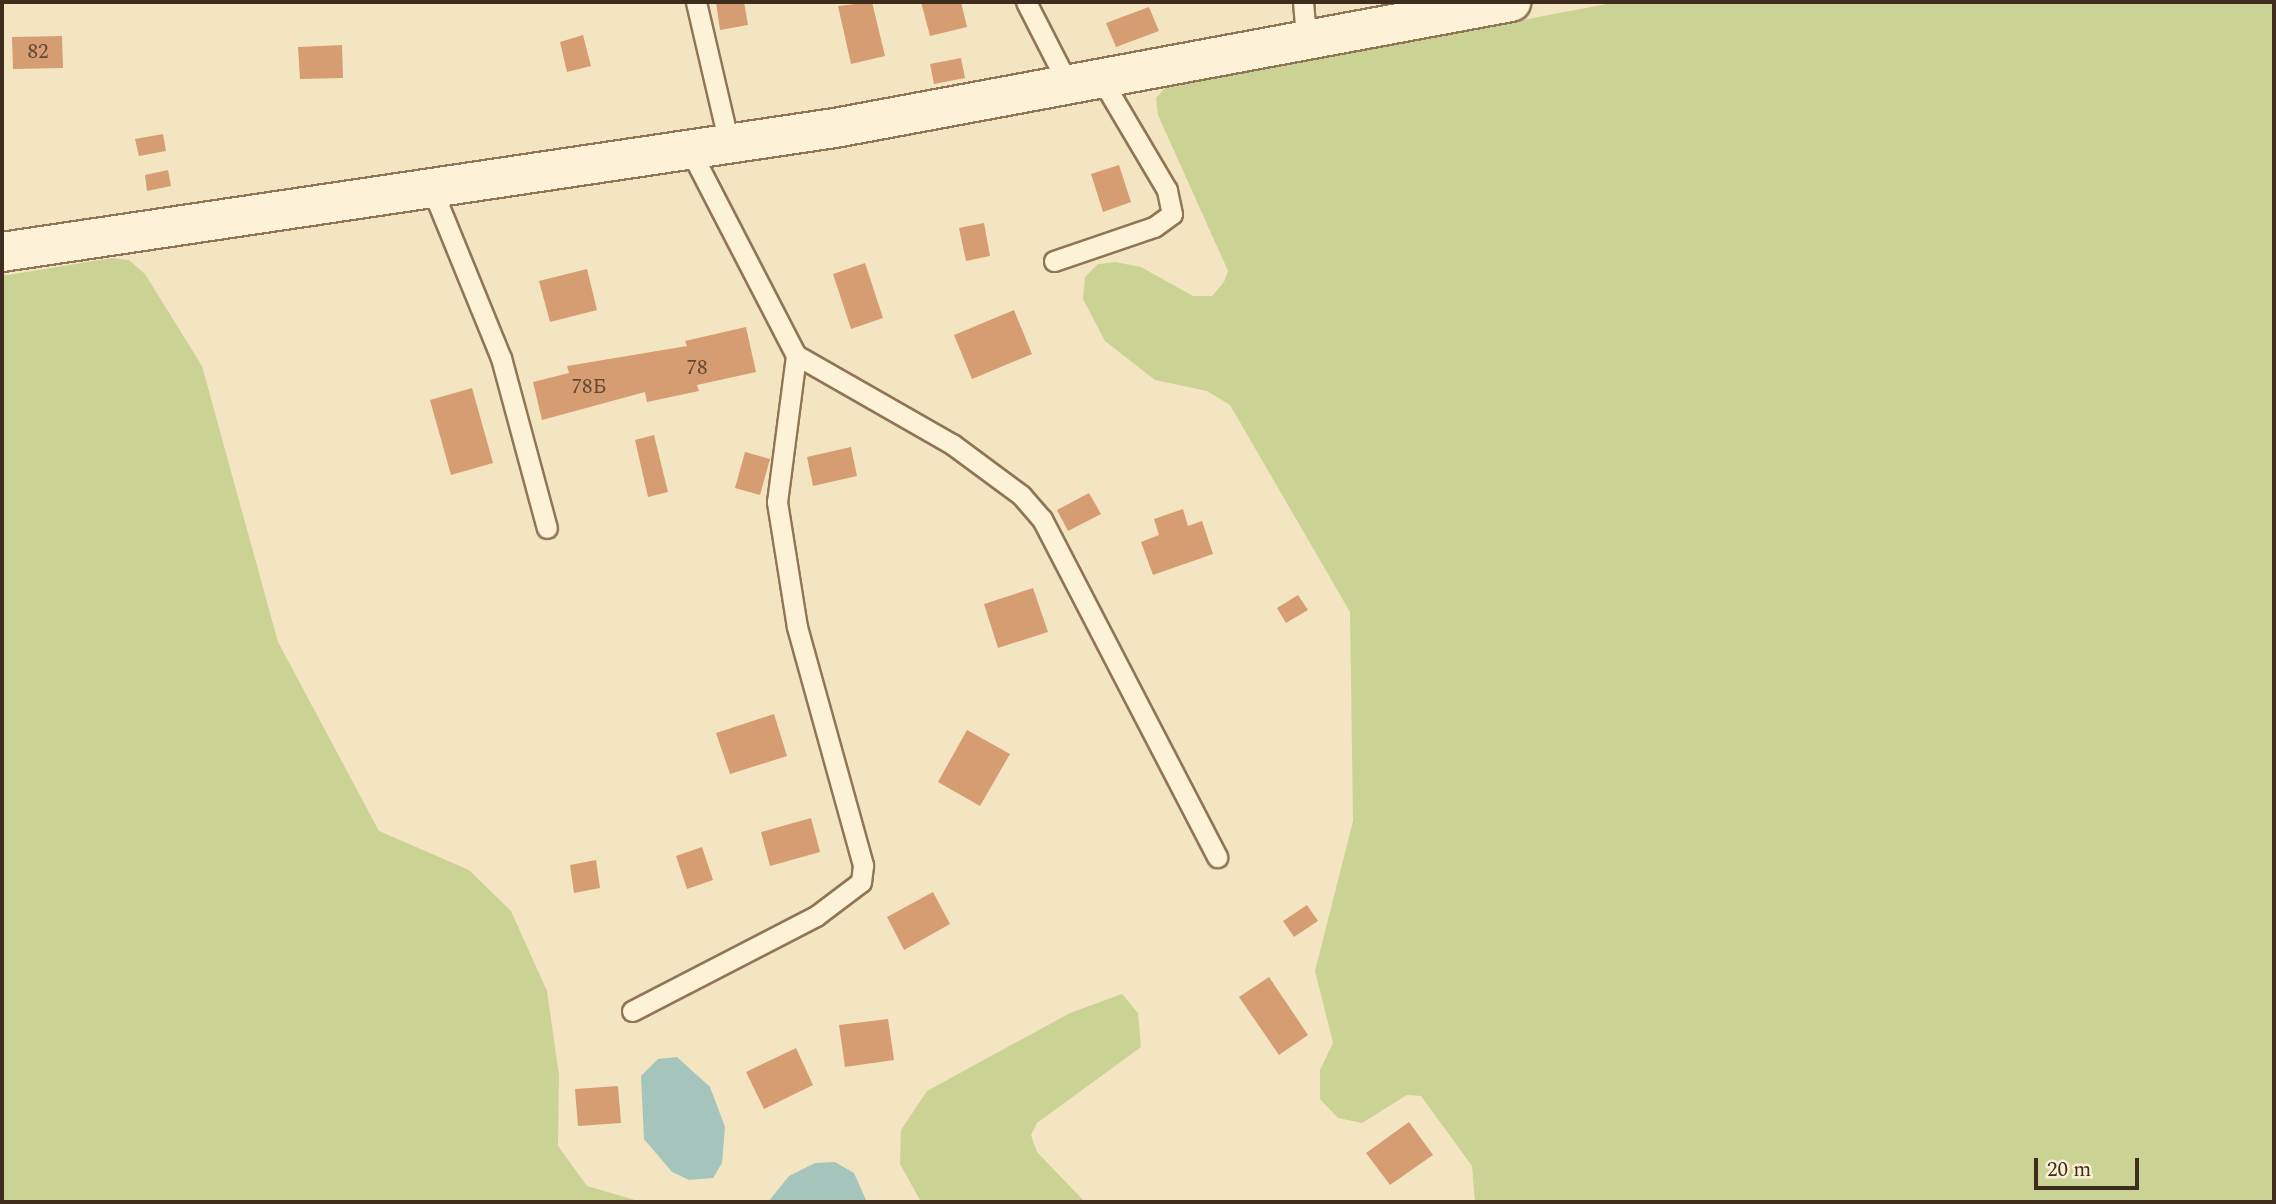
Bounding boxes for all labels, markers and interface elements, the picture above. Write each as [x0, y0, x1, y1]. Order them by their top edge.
house number: 82 [28, 39, 48, 65]
house number: 78 [687, 355, 707, 381]
house number: 78Б [571, 374, 607, 400]
scale bar [2038, 1144, 2143, 1188]
text: 20 m [2047, 1154, 2091, 1186]

